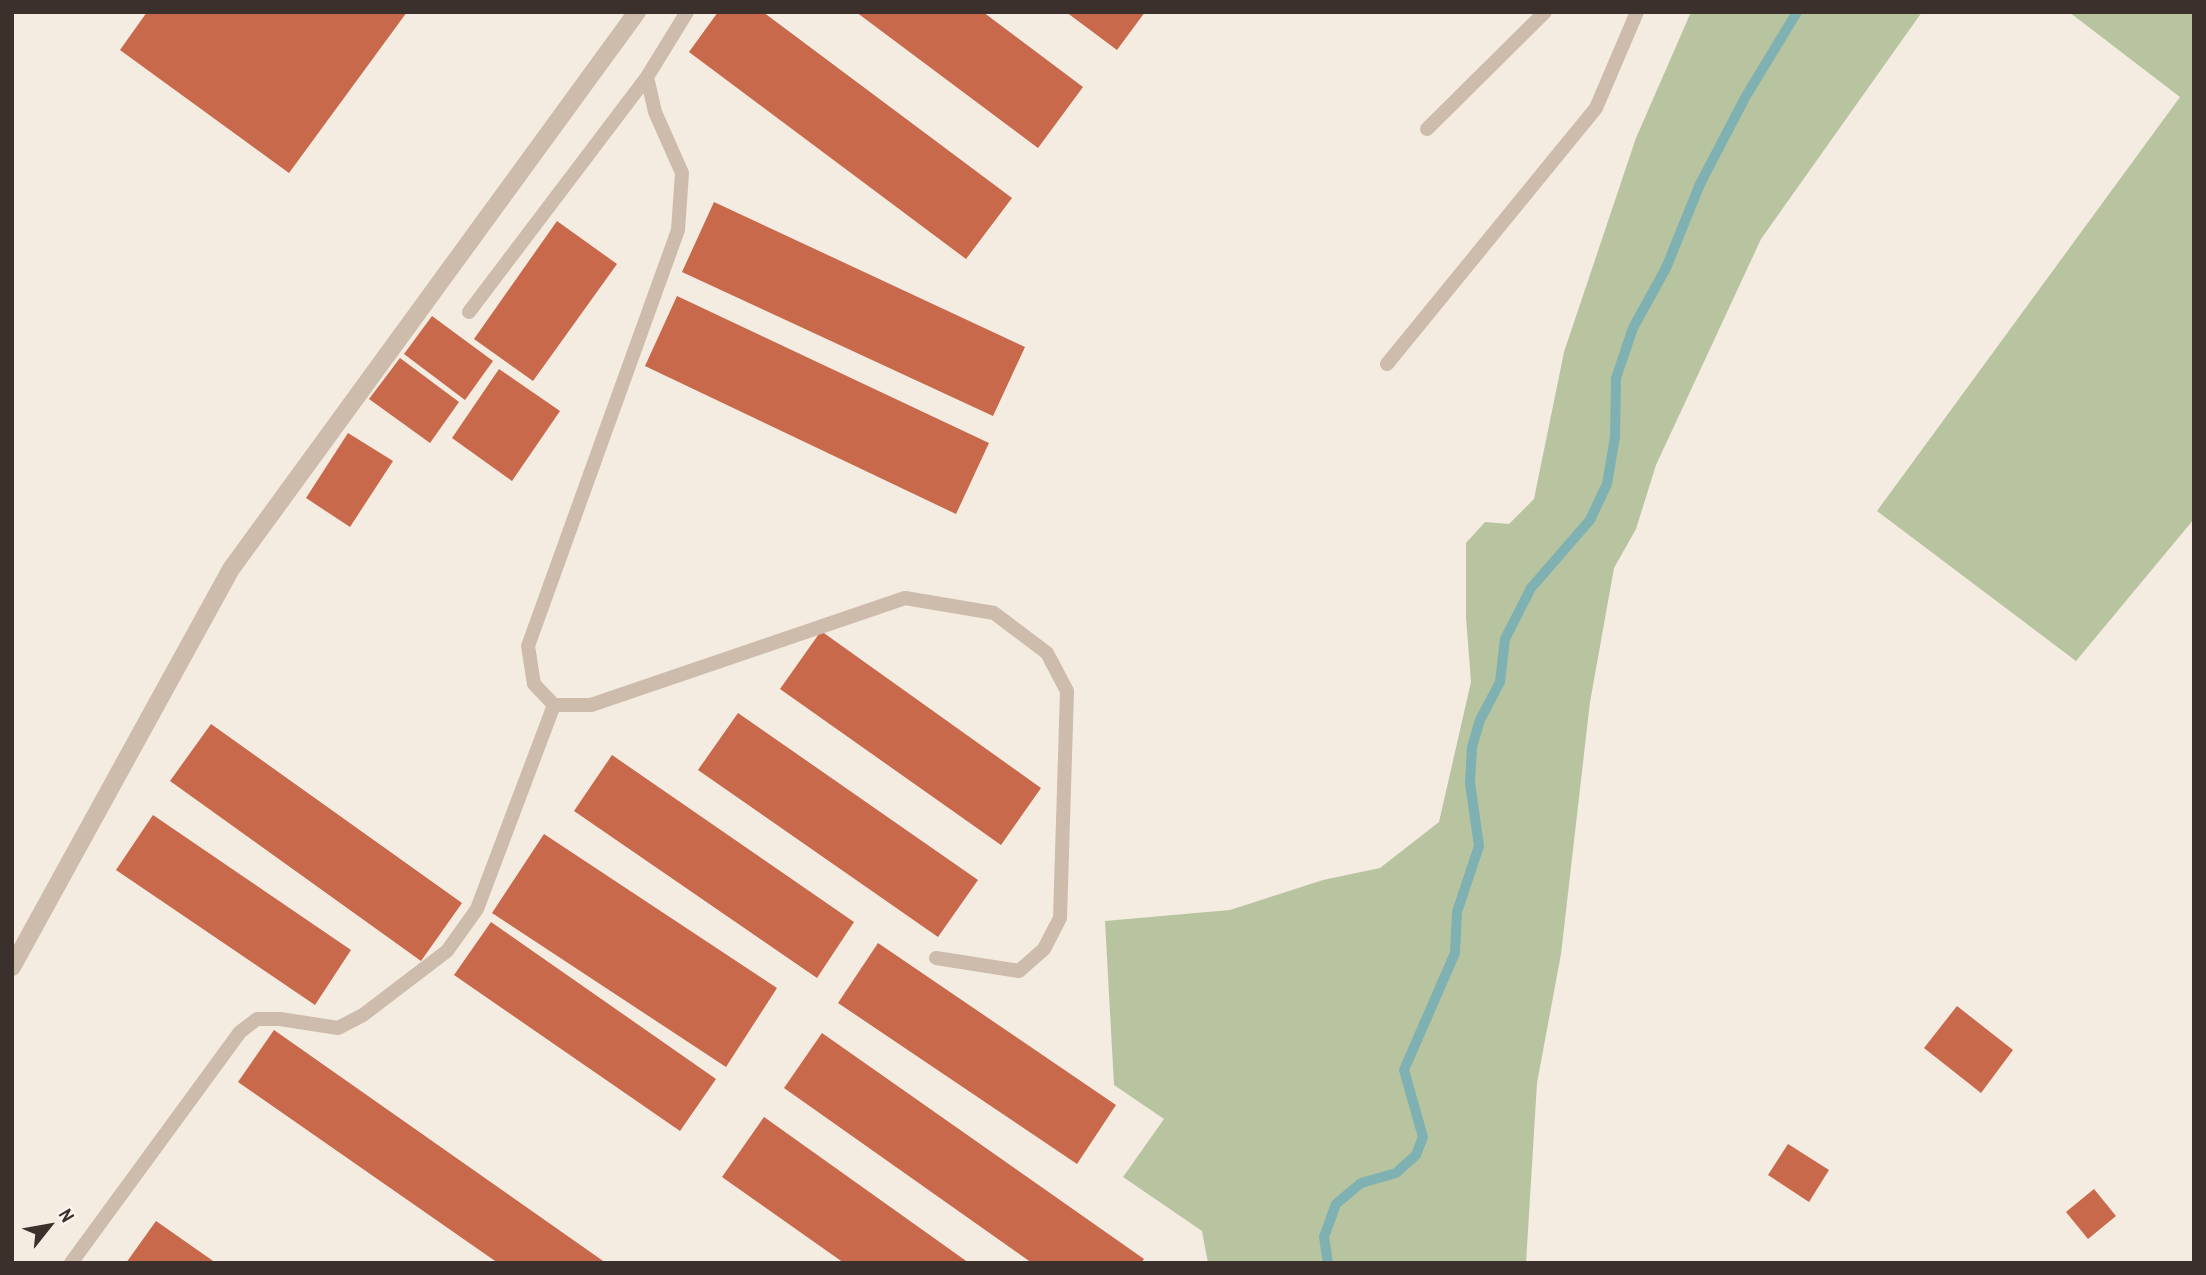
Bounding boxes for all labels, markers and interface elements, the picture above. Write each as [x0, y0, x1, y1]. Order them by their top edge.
north arrow [14, 1191, 84, 1261]
text: N [53, 1204, 81, 1227]

